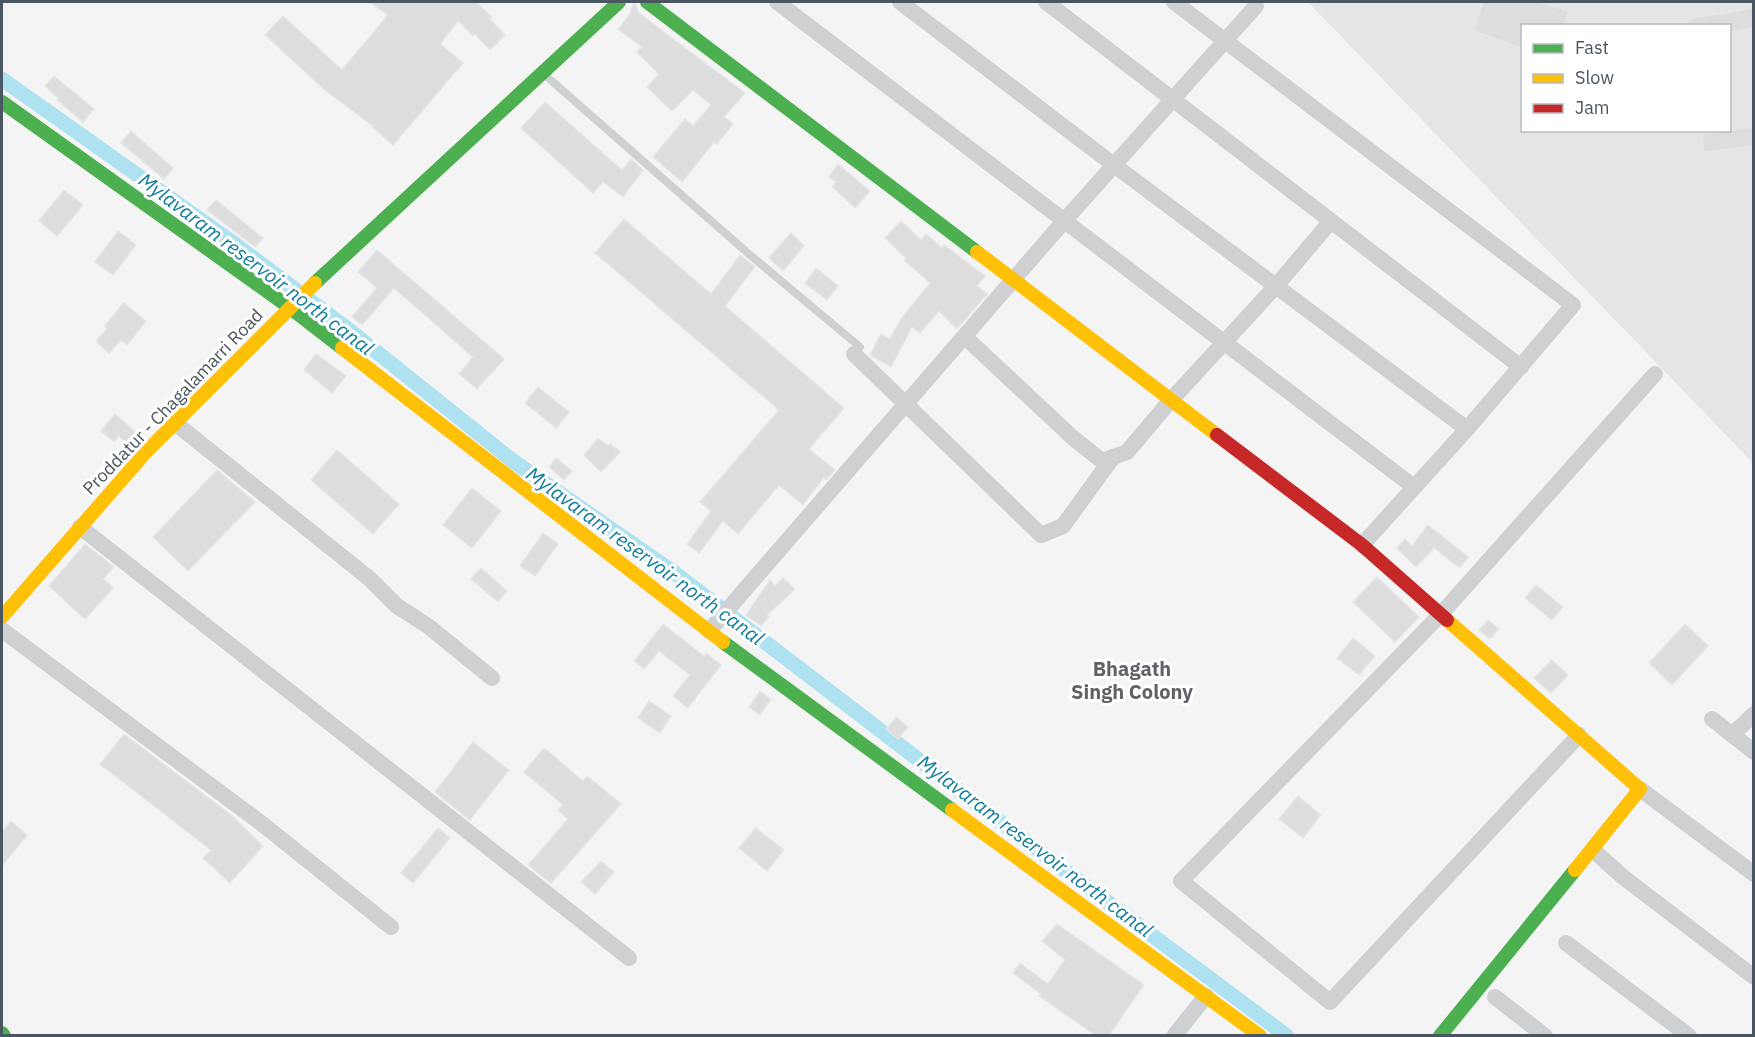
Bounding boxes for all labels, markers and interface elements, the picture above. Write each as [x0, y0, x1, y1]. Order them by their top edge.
legend [1521, 24, 1731, 132]
text: Fast [1575, 36, 1609, 59]
text: Slow [1575, 66, 1614, 89]
text: Jam [1575, 96, 1610, 119]
water label: Mylavaram reservoir north canal [133, 166, 380, 361]
street label: Proddatur - Chagalamarri Road [78, 304, 268, 500]
water label: Mylavaram reservoir north canal [521, 460, 770, 651]
district label: Bhagath Singh Colony [1071, 655, 1193, 705]
water label: Mylavaram reservoir north canal [912, 748, 1159, 943]

